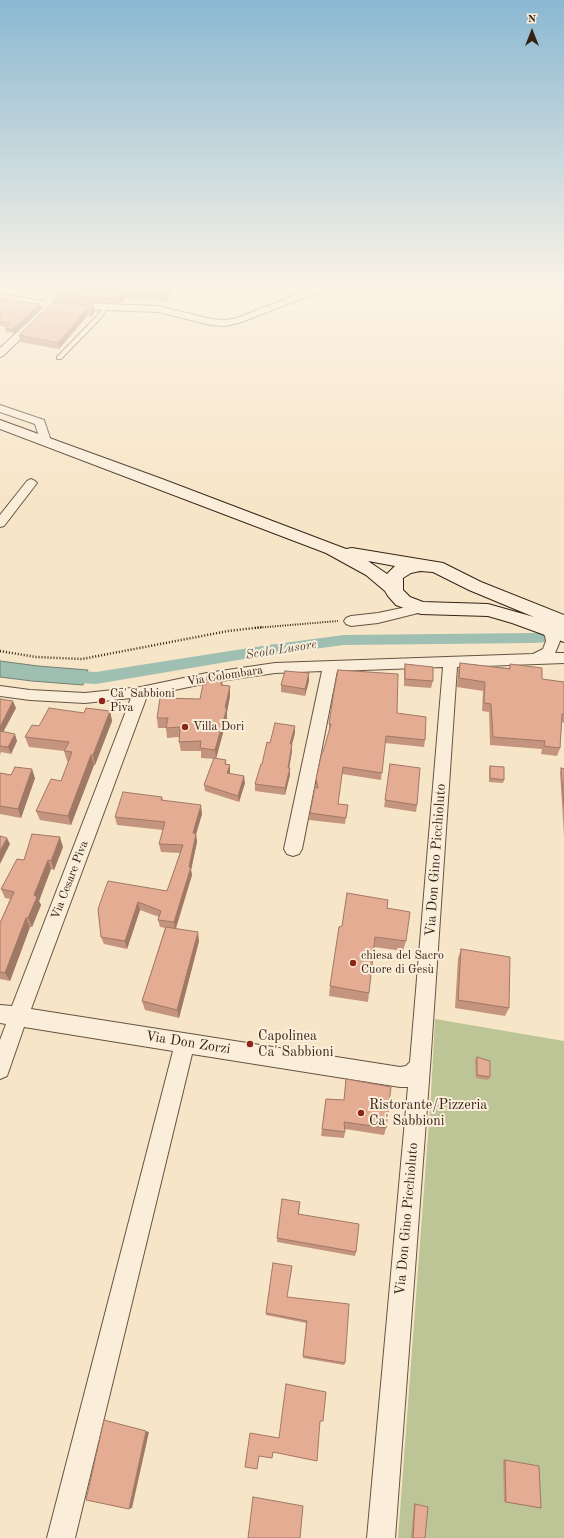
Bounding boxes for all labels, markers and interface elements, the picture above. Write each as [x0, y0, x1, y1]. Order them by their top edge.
north arrow [512, 12, 552, 52]
text: N [528, 14, 536, 25]
water label: Scolo Lusore [244, 637, 318, 663]
street label: Via Colombara [186, 663, 264, 689]
place label: Ca' Sabbioni Piva [110, 687, 175, 715]
marker: Ca' Sabbioni Piva [97, 696, 107, 706]
place label: Villa Dori [193, 720, 244, 734]
marker: Villa Dori [180, 722, 190, 732]
street label: Via Don Gino Picchioluto [422, 783, 450, 937]
street label: Via Cesare Piva [48, 839, 92, 921]
place label: chiesa del Sacro Cuore di Gesù [361, 949, 444, 977]
marker: chiesa del Sacro Cuore di Gesù [348, 958, 358, 968]
street label: Via Don Zorzi [144, 1028, 232, 1058]
place label: Capolinea Ca' Sabbioni [258, 1028, 334, 1060]
marker: Capolinea Ca' Sabbioni [245, 1039, 255, 1049]
place label: Ristorante/Pizzeria Ca' Sabbioni [369, 1097, 487, 1130]
marker: Ristorante/Pizzeria Ca' Sabbioni [356, 1108, 366, 1118]
street label: Via Don Gino Picchioluto [392, 1142, 422, 1296]

